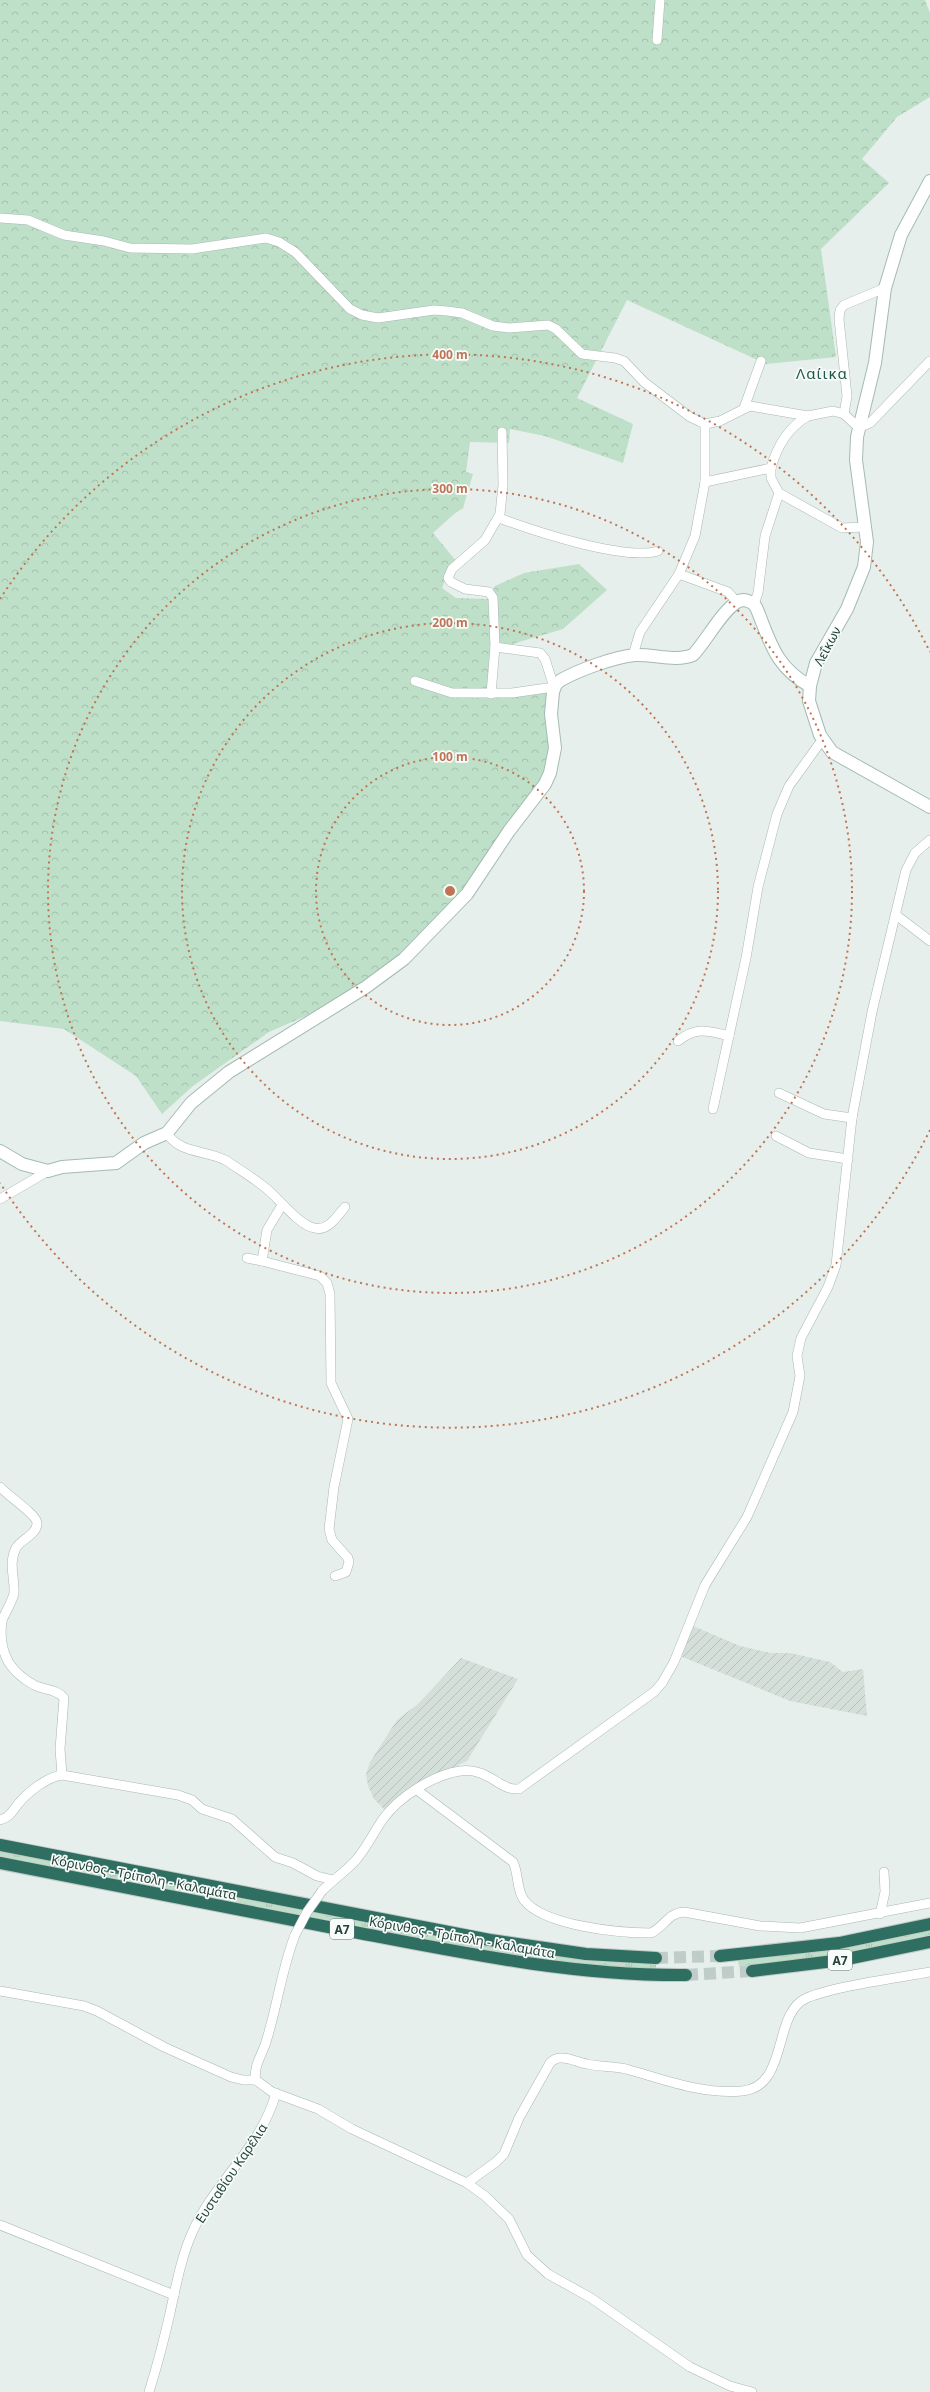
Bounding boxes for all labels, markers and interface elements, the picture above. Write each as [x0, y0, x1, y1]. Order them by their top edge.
text: 400 m [432, 346, 468, 363]
district label: Λαίικα [796, 363, 848, 383]
text: 300 m [432, 480, 468, 497]
text: 200 m [432, 614, 468, 631]
street label: Λεΐκων [809, 623, 845, 669]
text: 100 m [432, 748, 468, 765]
centre of rings [443, 884, 457, 898]
street label: Κόρινθος - Τρίπολη - Καλαμάτα [50, 1850, 238, 1904]
street label: Κόρινθος - Τρίπολη - Καλαμάτα [368, 1912, 556, 1962]
road number: Α7 [330, 1919, 354, 1939]
road number: Α7 [828, 1950, 852, 1970]
street label: Ευσταθίου Καρέλια [191, 2120, 271, 2226]

